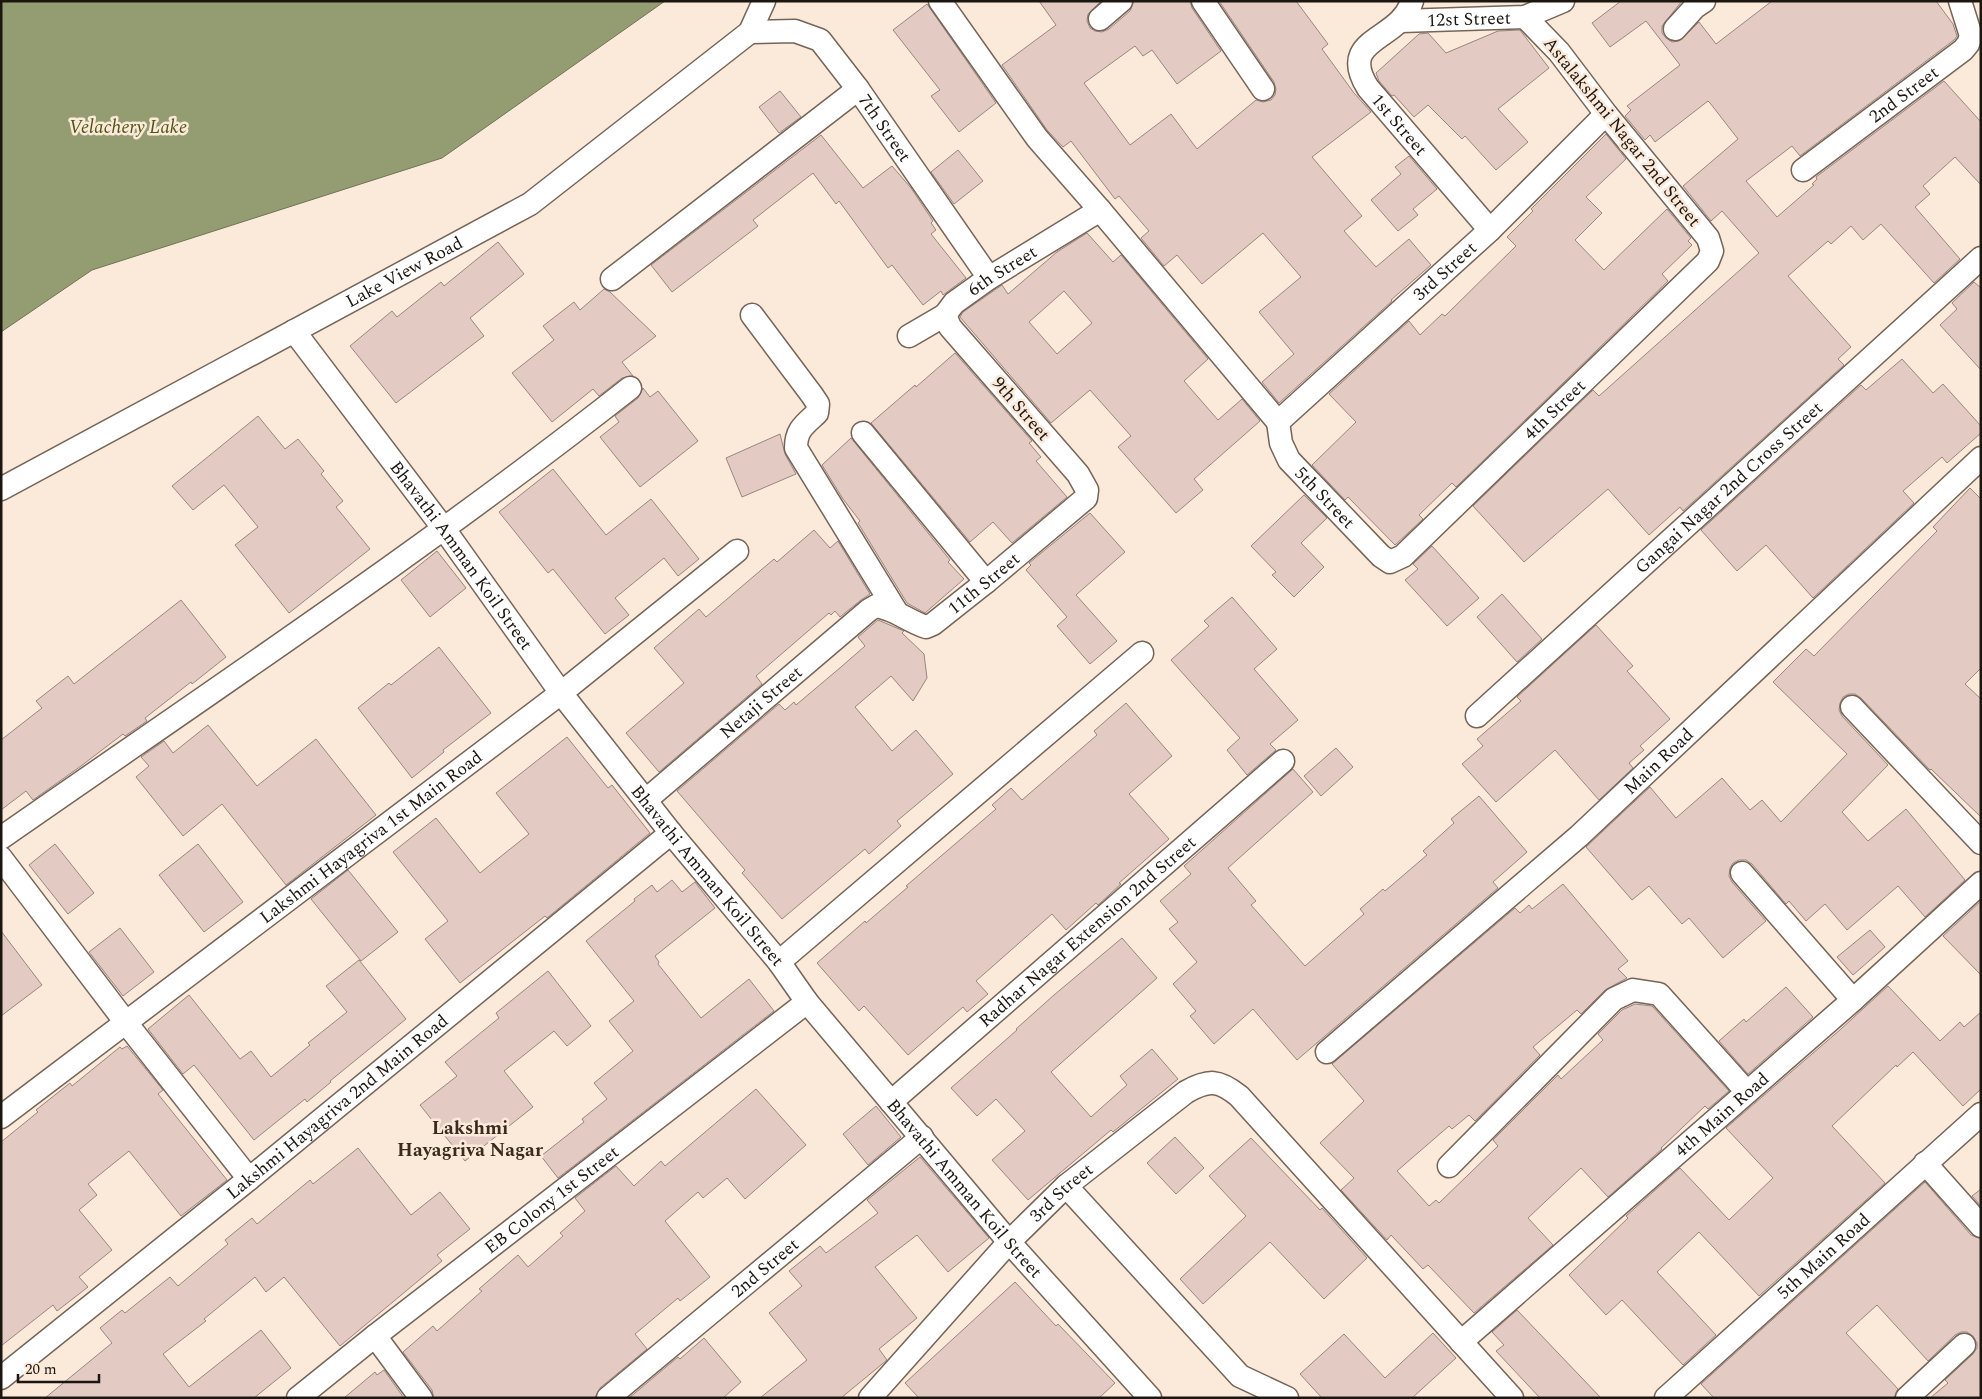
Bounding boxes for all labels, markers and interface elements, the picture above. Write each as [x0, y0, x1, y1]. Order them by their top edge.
street label: 12st Street [1427, 4, 1511, 34]
street label: Astalakshmi Nagar 2nd Street [1537, 31, 1707, 233]
street label: 2nd Street [1863, 59, 1944, 130]
street label: 1st Street [1365, 87, 1434, 162]
street label: 7th Street [852, 88, 918, 168]
water label: Velachery Lake [69, 113, 187, 142]
street label: Lake View Road [341, 229, 468, 314]
street label: 3rd Street [1407, 235, 1483, 307]
street label: 6th Street [962, 238, 1042, 303]
street label: 9th Street [985, 371, 1057, 447]
street label: 4th Street [1517, 373, 1592, 446]
street label: Gangai Nagar 2nd Cross Street [1629, 395, 1829, 580]
street label: Bhavathi Amman Koil Street [383, 455, 540, 656]
street label: 5th Street [1288, 460, 1362, 535]
street label: 11th Street [942, 546, 1026, 621]
street label: Netaji Street [714, 659, 808, 745]
street label: Main Road [1617, 722, 1700, 801]
street label: Lakshmi Hayagriva 1st Main Road [254, 744, 488, 930]
street label: Bhavathi Amman Koil Street [624, 779, 791, 972]
street label: Radhar Nagar Extension 2nd Street [972, 829, 1202, 1034]
street label: Lakshmi Hayagriva 2nd Main Road [220, 1007, 454, 1206]
street label: 4th Main Road [1669, 1066, 1775, 1163]
street label: Bhavathi Amman Koil Street [880, 1093, 1049, 1284]
district label: Lakshmi Hayagriva Nagar [397, 1114, 544, 1165]
street label: EB Colony 1st Street [478, 1139, 625, 1260]
street label: 3rd Street [1023, 1156, 1099, 1228]
street label: 5th Main Road [1771, 1207, 1876, 1305]
street label: 2nd Street [725, 1231, 805, 1304]
scale bar [18, 1352, 99, 1384]
text: 20 m [25, 1358, 57, 1381]

